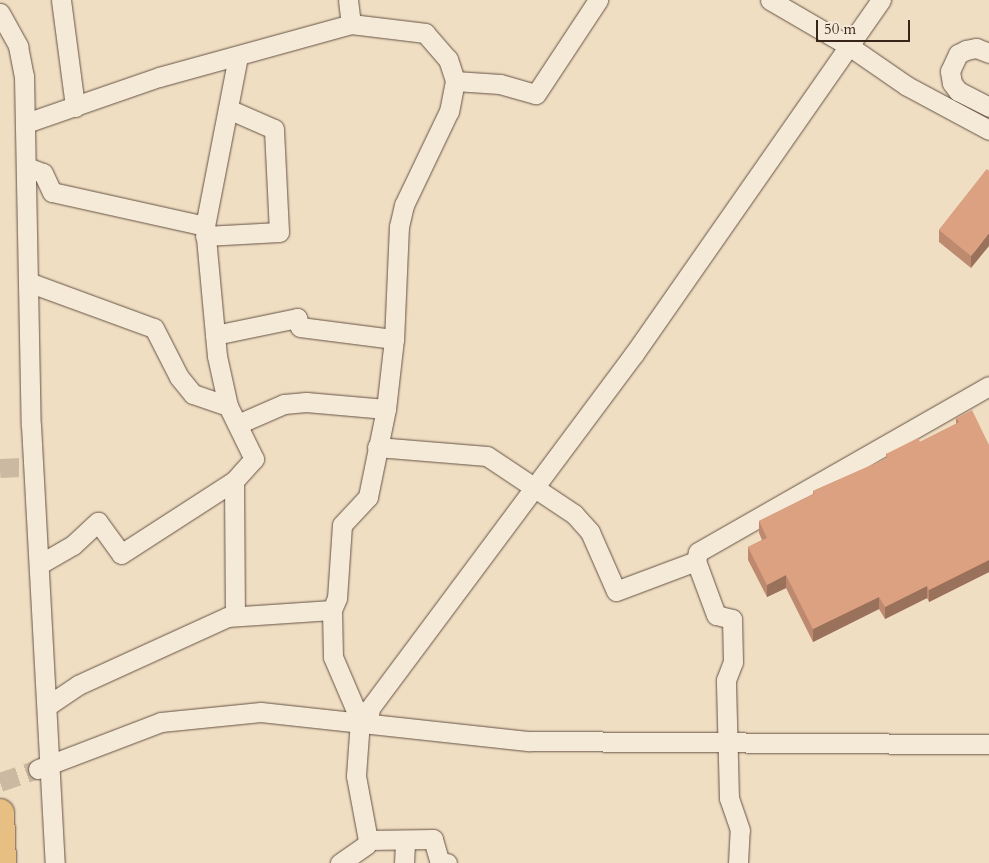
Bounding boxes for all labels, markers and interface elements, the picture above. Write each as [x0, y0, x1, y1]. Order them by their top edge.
scale bar [819, 10, 913, 42]
text: 50 m [824, 19, 856, 39]

